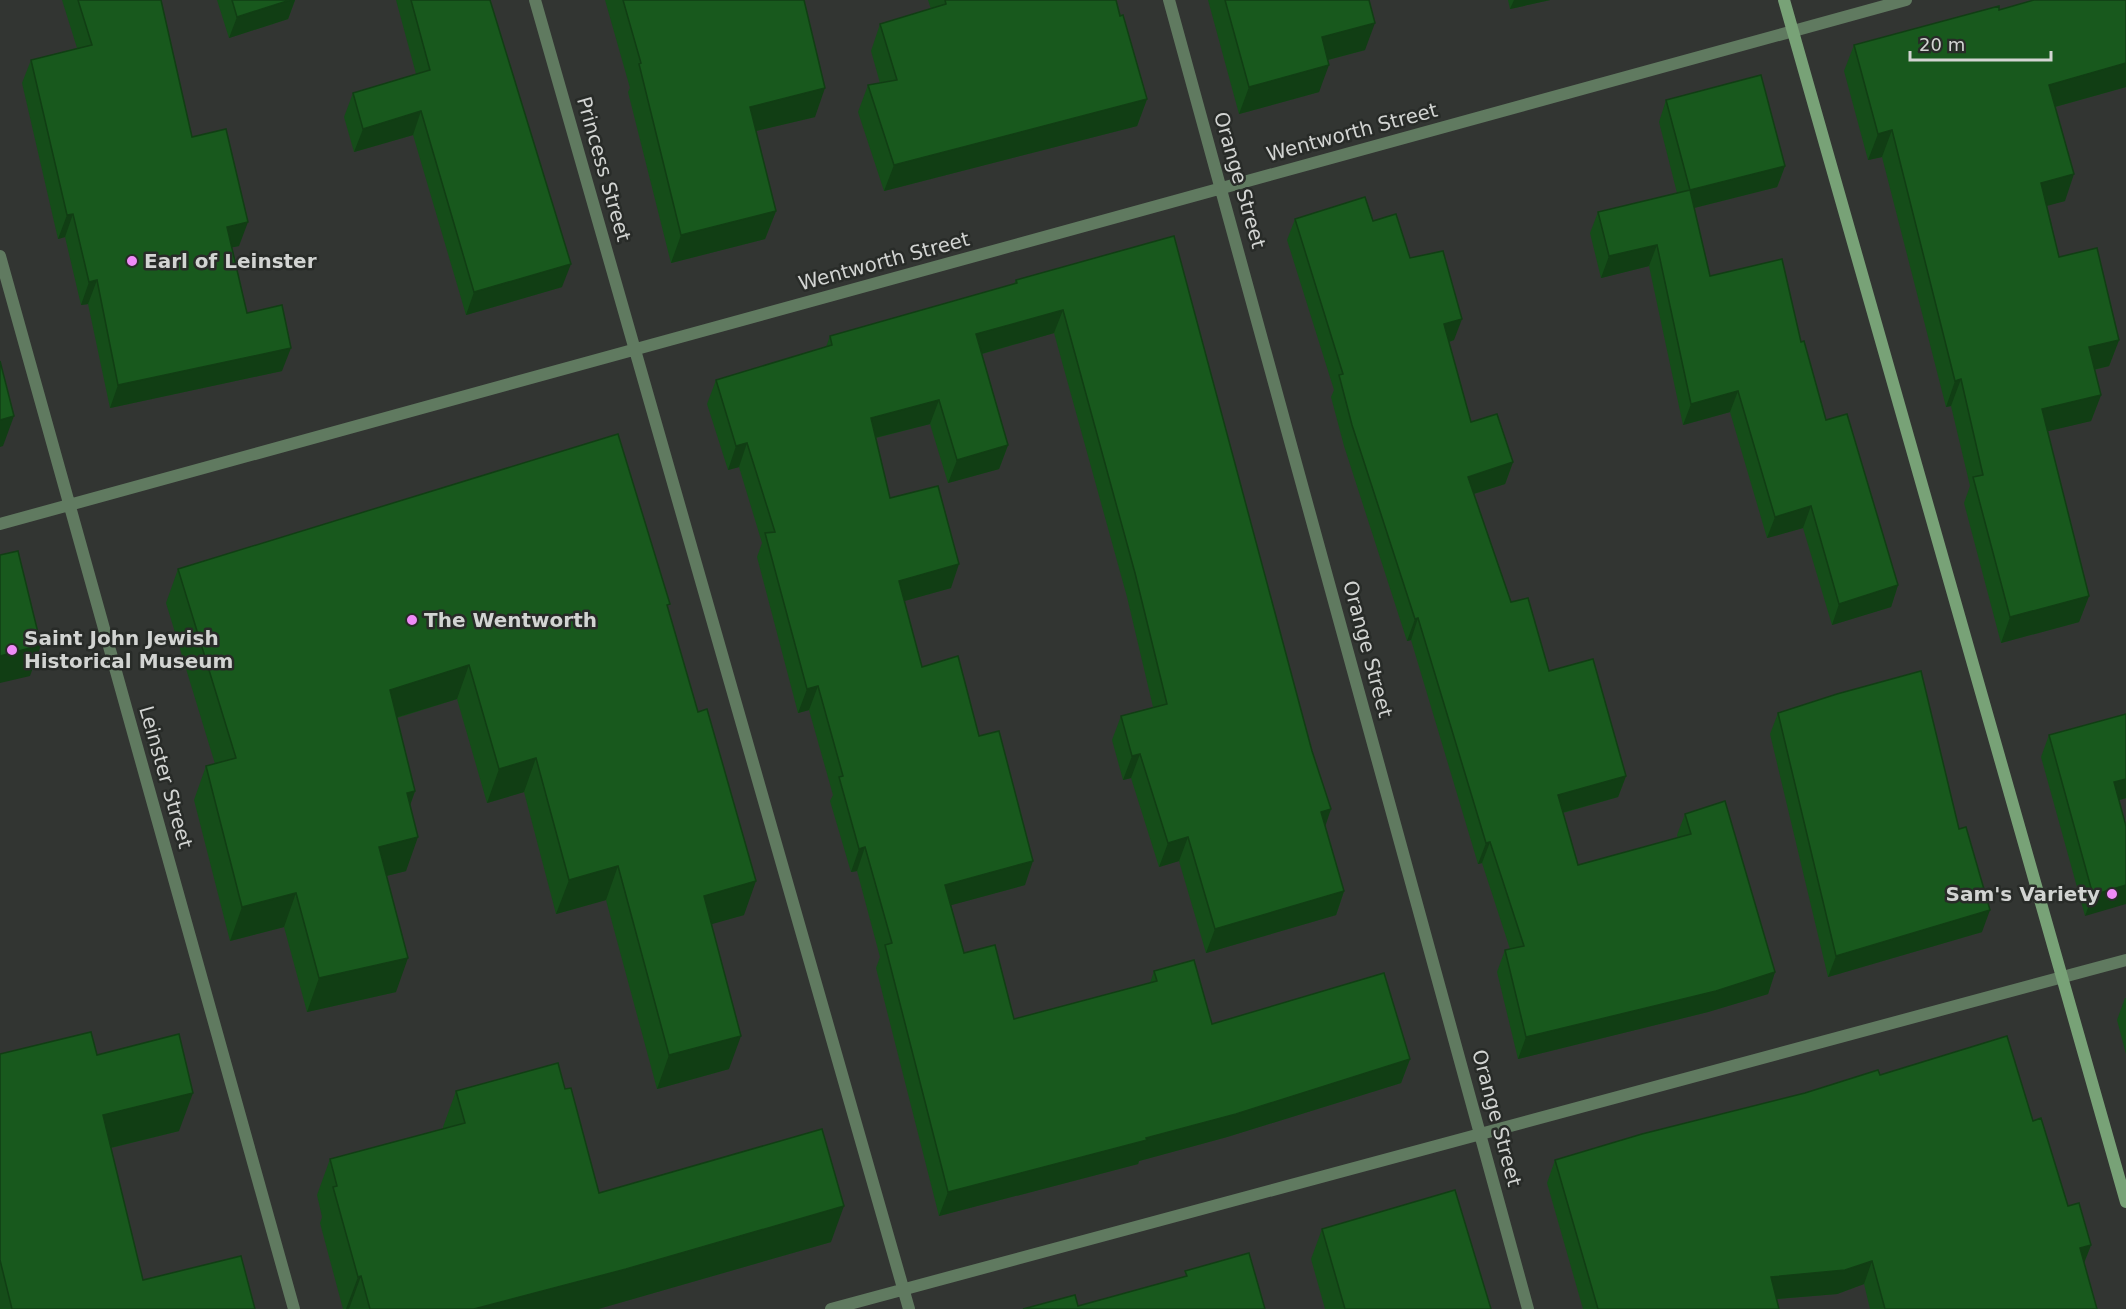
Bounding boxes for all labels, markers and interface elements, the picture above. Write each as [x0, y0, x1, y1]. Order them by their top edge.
scale bar [1910, 24, 2051, 62]
text: 20 m [1919, 34, 1965, 55]
street label: Princess Street [572, 94, 636, 244]
street label: Wentworth Street [1264, 98, 1440, 166]
street label: Orange Street [1209, 109, 1271, 251]
street label: Wentworth Street [796, 227, 972, 295]
place label: Earl of Leinster [144, 249, 317, 273]
marker: Earl of Leinster [125, 254, 139, 268]
street label: Orange Street [1338, 578, 1398, 720]
place label: The Wentworth [424, 608, 597, 632]
marker: The Wentworth [405, 613, 419, 627]
place label: Saint John Jewish Historical Museum [24, 626, 233, 673]
marker: Saint John Jewish Historical Museum [5, 643, 19, 657]
street label: Leinster Street [134, 703, 198, 851]
place label: Sam's Variety [1946, 882, 2100, 906]
marker: Sam's Variety [2105, 887, 2119, 901]
street label: Orange Street [1467, 1047, 1527, 1189]

